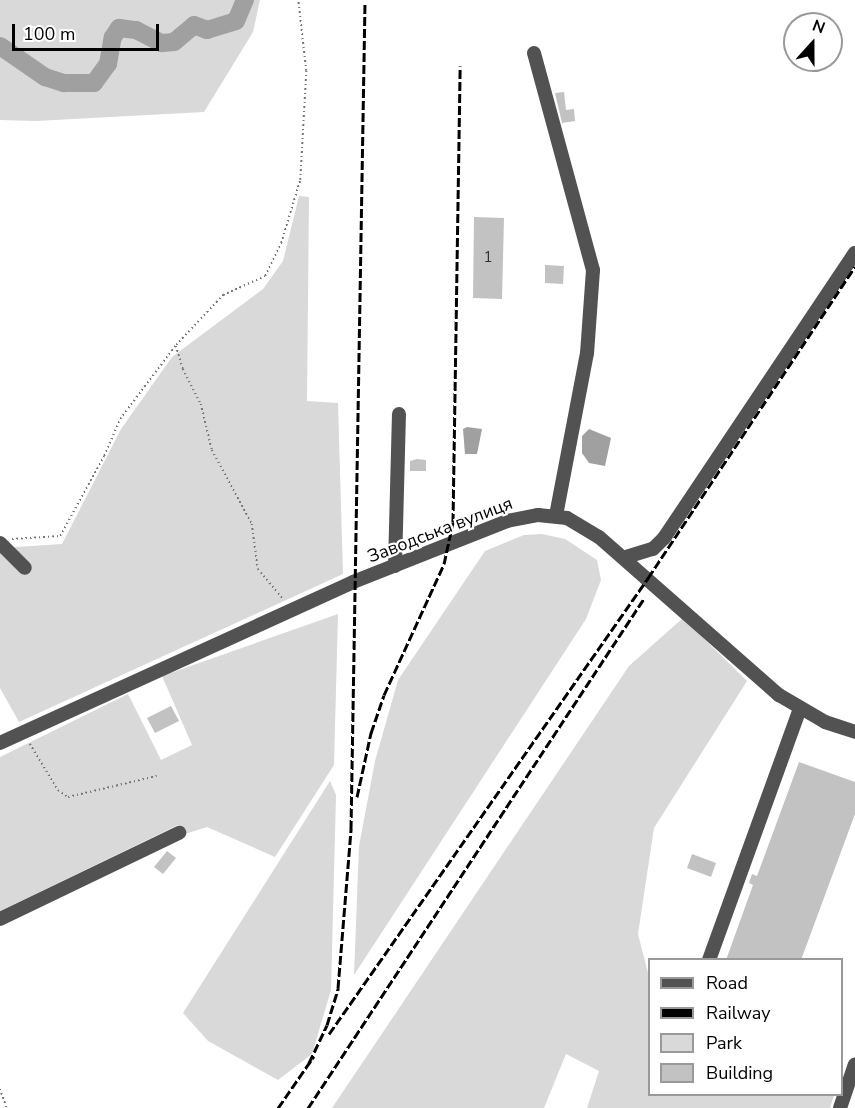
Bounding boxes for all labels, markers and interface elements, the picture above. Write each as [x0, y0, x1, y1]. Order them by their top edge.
scale bar [15, 12, 162, 50]
north arrow [783, 12, 843, 72]
text: N [809, 15, 828, 39]
text: 100 m [23, 22, 75, 46]
house number: 1 [484, 249, 492, 267]
street label: Заводська вулиця [364, 492, 516, 568]
legend [648, 958, 843, 1096]
text: Road [706, 971, 748, 995]
text: Railway [706, 1001, 771, 1025]
text: Park [706, 1031, 742, 1055]
text: Building [706, 1061, 773, 1085]

